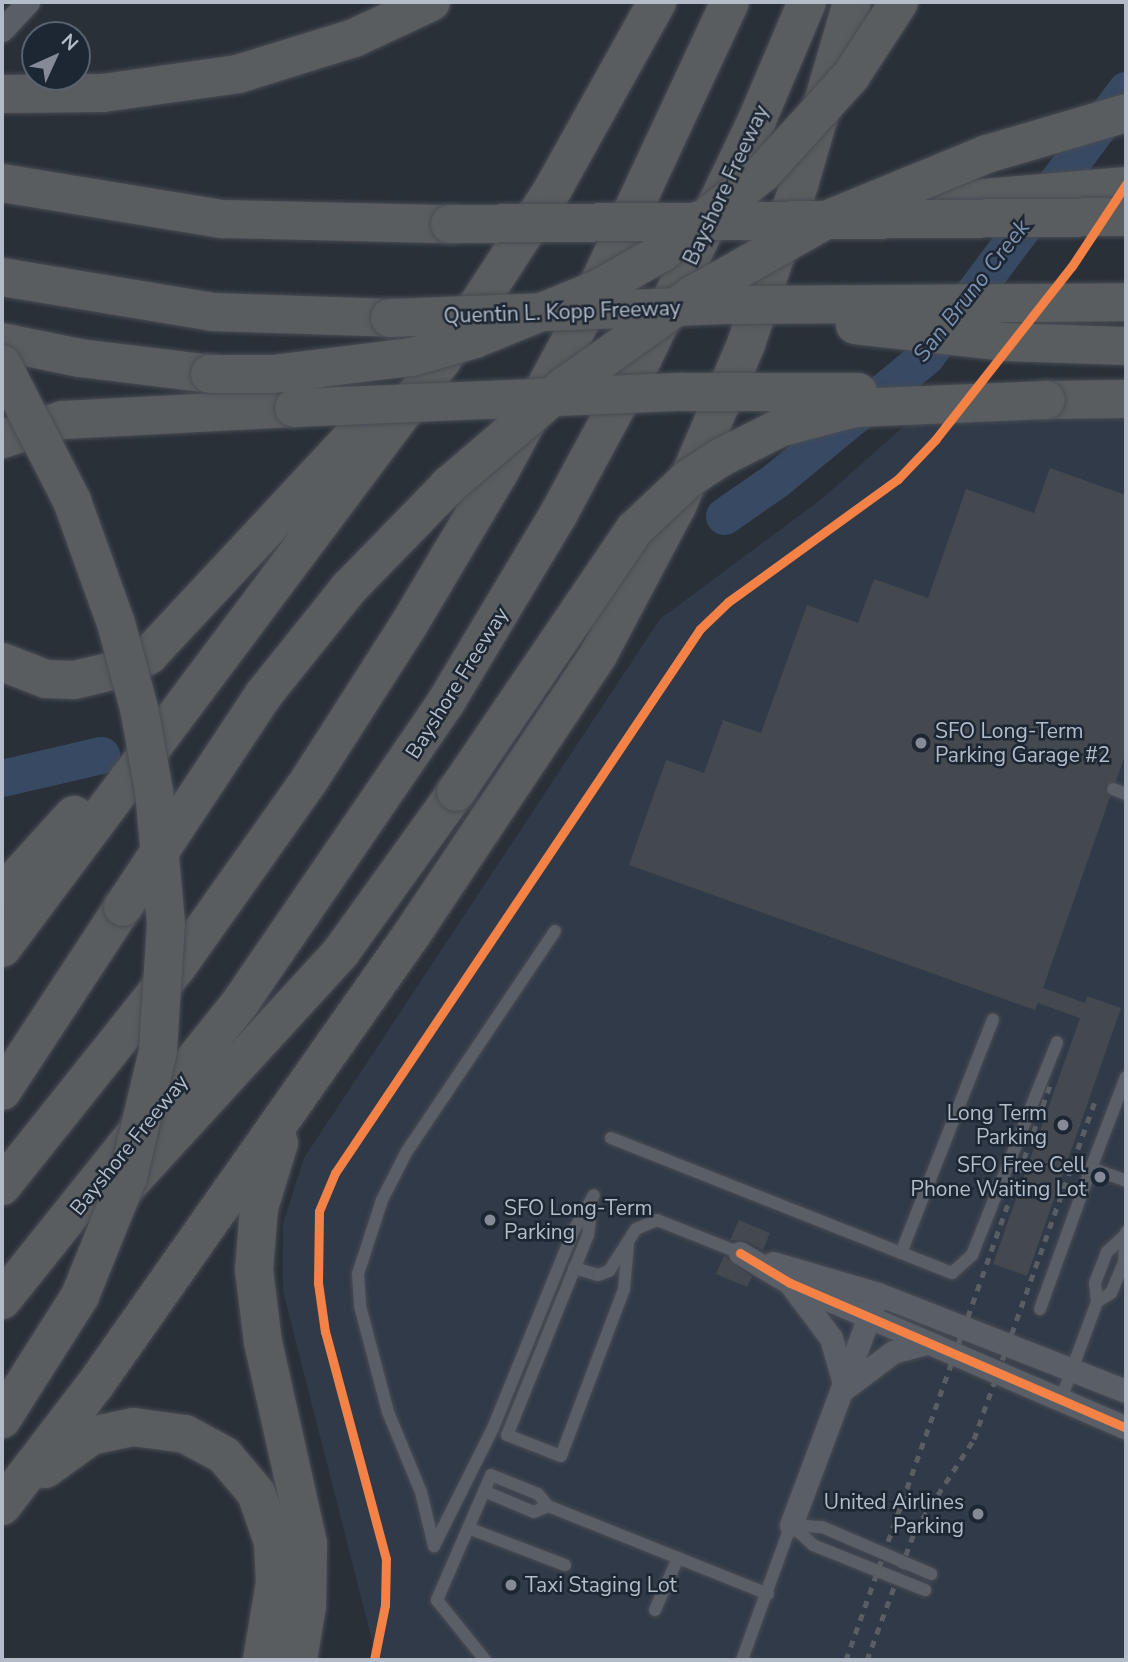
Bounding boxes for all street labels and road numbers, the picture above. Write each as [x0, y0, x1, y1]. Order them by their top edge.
street label: Bayshore Freeway [678, 101, 774, 269]
street label: Quentin L. Kopp Freeway [443, 295, 681, 329]
street label: Bayshore Freeway [400, 603, 514, 763]
street label: Bayshore Freeway [65, 1070, 193, 1220]

